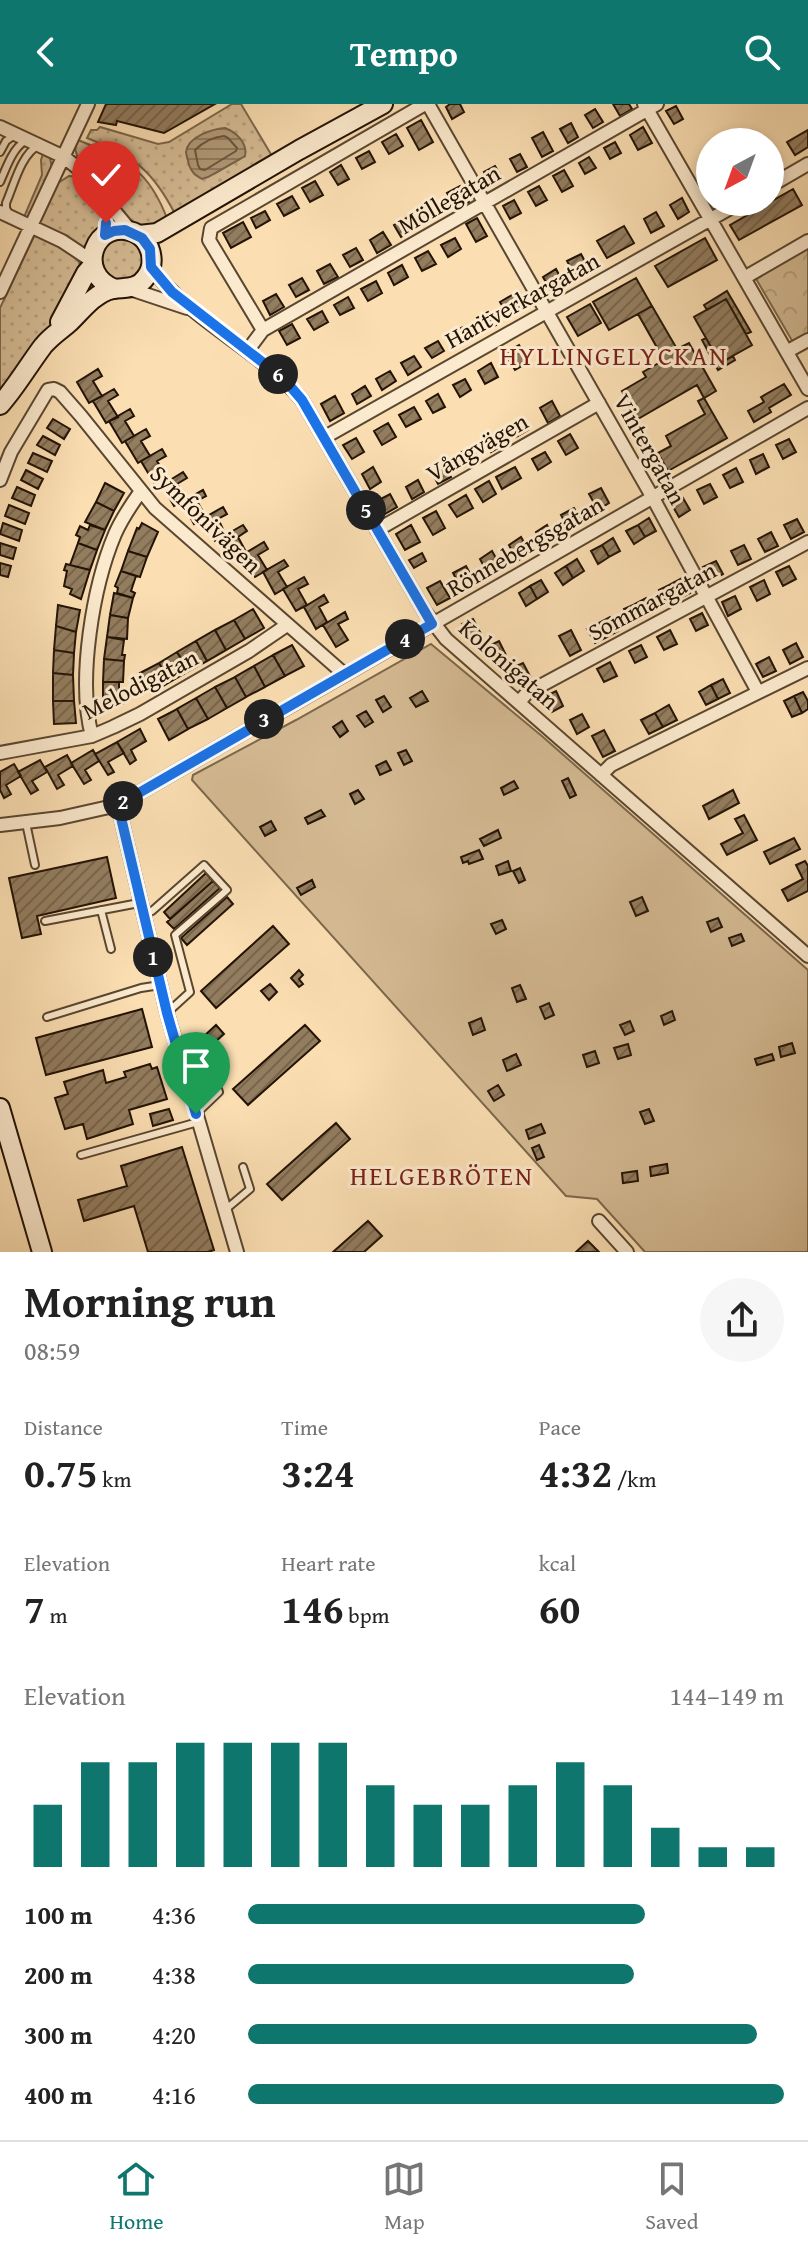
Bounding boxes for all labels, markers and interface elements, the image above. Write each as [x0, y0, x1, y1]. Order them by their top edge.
text: Tempo [350, 26, 458, 79]
icon: back [24, 30, 68, 74]
icon: search [740, 30, 784, 74]
north arrow [696, 128, 784, 216]
map controls [696, 128, 784, 216]
pin [72, 141, 140, 223]
icon: check [84, 153, 128, 197]
street label: Möllegatan [391, 155, 507, 242]
street label: Hantverkargatan [438, 243, 606, 357]
district label: HYLLINGELYCKAN [500, 336, 728, 375]
pin: 6 [258, 354, 298, 394]
text: 6 [272, 358, 284, 390]
street label: Vintergatan [605, 387, 695, 511]
street label: Vångvägen [420, 403, 535, 490]
street label: Symfonivägen [142, 457, 270, 582]
street label: Rönnebergsgatan [440, 487, 610, 605]
pin: 5 [346, 490, 386, 530]
text: 5 [360, 494, 372, 526]
street label: Sommargatan [582, 552, 723, 650]
street label: Kolonigatan [451, 611, 567, 718]
pin: 4 [385, 619, 425, 659]
text: 4 [399, 623, 411, 655]
street label: Melodigatan [76, 640, 205, 728]
pin: 3 [244, 699, 284, 739]
text: 3 [258, 703, 270, 735]
pin: 2 [103, 781, 143, 821]
text: 2 [117, 785, 129, 817]
pin: 1 [133, 937, 173, 977]
text: 1 [147, 941, 159, 973]
pin [162, 1032, 230, 1114]
icon: arrive [174, 1044, 218, 1088]
district label: HELGEBRÖTEN [350, 1156, 534, 1195]
text: Morning run [24, 1269, 275, 1333]
button: share [700, 1278, 784, 1362]
text: 08:59 [24, 1331, 80, 1370]
text: Distance [24, 1411, 103, 1443]
text: Time [281, 1411, 328, 1443]
text: Pace [539, 1411, 581, 1443]
text: 0.75 [24, 1443, 97, 1502]
text: 3:24 [281, 1443, 355, 1502]
text: 4:32 [539, 1443, 612, 1502]
text: km [97, 1463, 131, 1495]
text: /km [612, 1463, 657, 1495]
text: Elevation [24, 1547, 110, 1579]
text: Heart rate [281, 1547, 376, 1579]
text: kcal [539, 1547, 576, 1579]
text: 7 [24, 1579, 45, 1638]
text: 146 [281, 1579, 344, 1638]
text: 60 [539, 1579, 580, 1638]
text: m [45, 1599, 68, 1631]
text: bpm [344, 1599, 390, 1631]
text: Elevation [24, 1676, 126, 1715]
text: 144–149 m [670, 1676, 784, 1715]
text: 100 m [24, 1895, 92, 1934]
text: 4:36 [152, 1895, 196, 1934]
text: 200 m [24, 1955, 92, 1994]
text: 4:38 [152, 1955, 196, 1994]
text: 300 m [24, 2015, 92, 2054]
text: 4:20 [152, 2015, 196, 2054]
text: 400 m [24, 2075, 92, 2114]
text: 4:16 [152, 2075, 196, 2114]
tab: Home [109, 2157, 164, 2237]
tab: Map [382, 2157, 426, 2237]
tab: Saved [645, 2157, 699, 2237]

